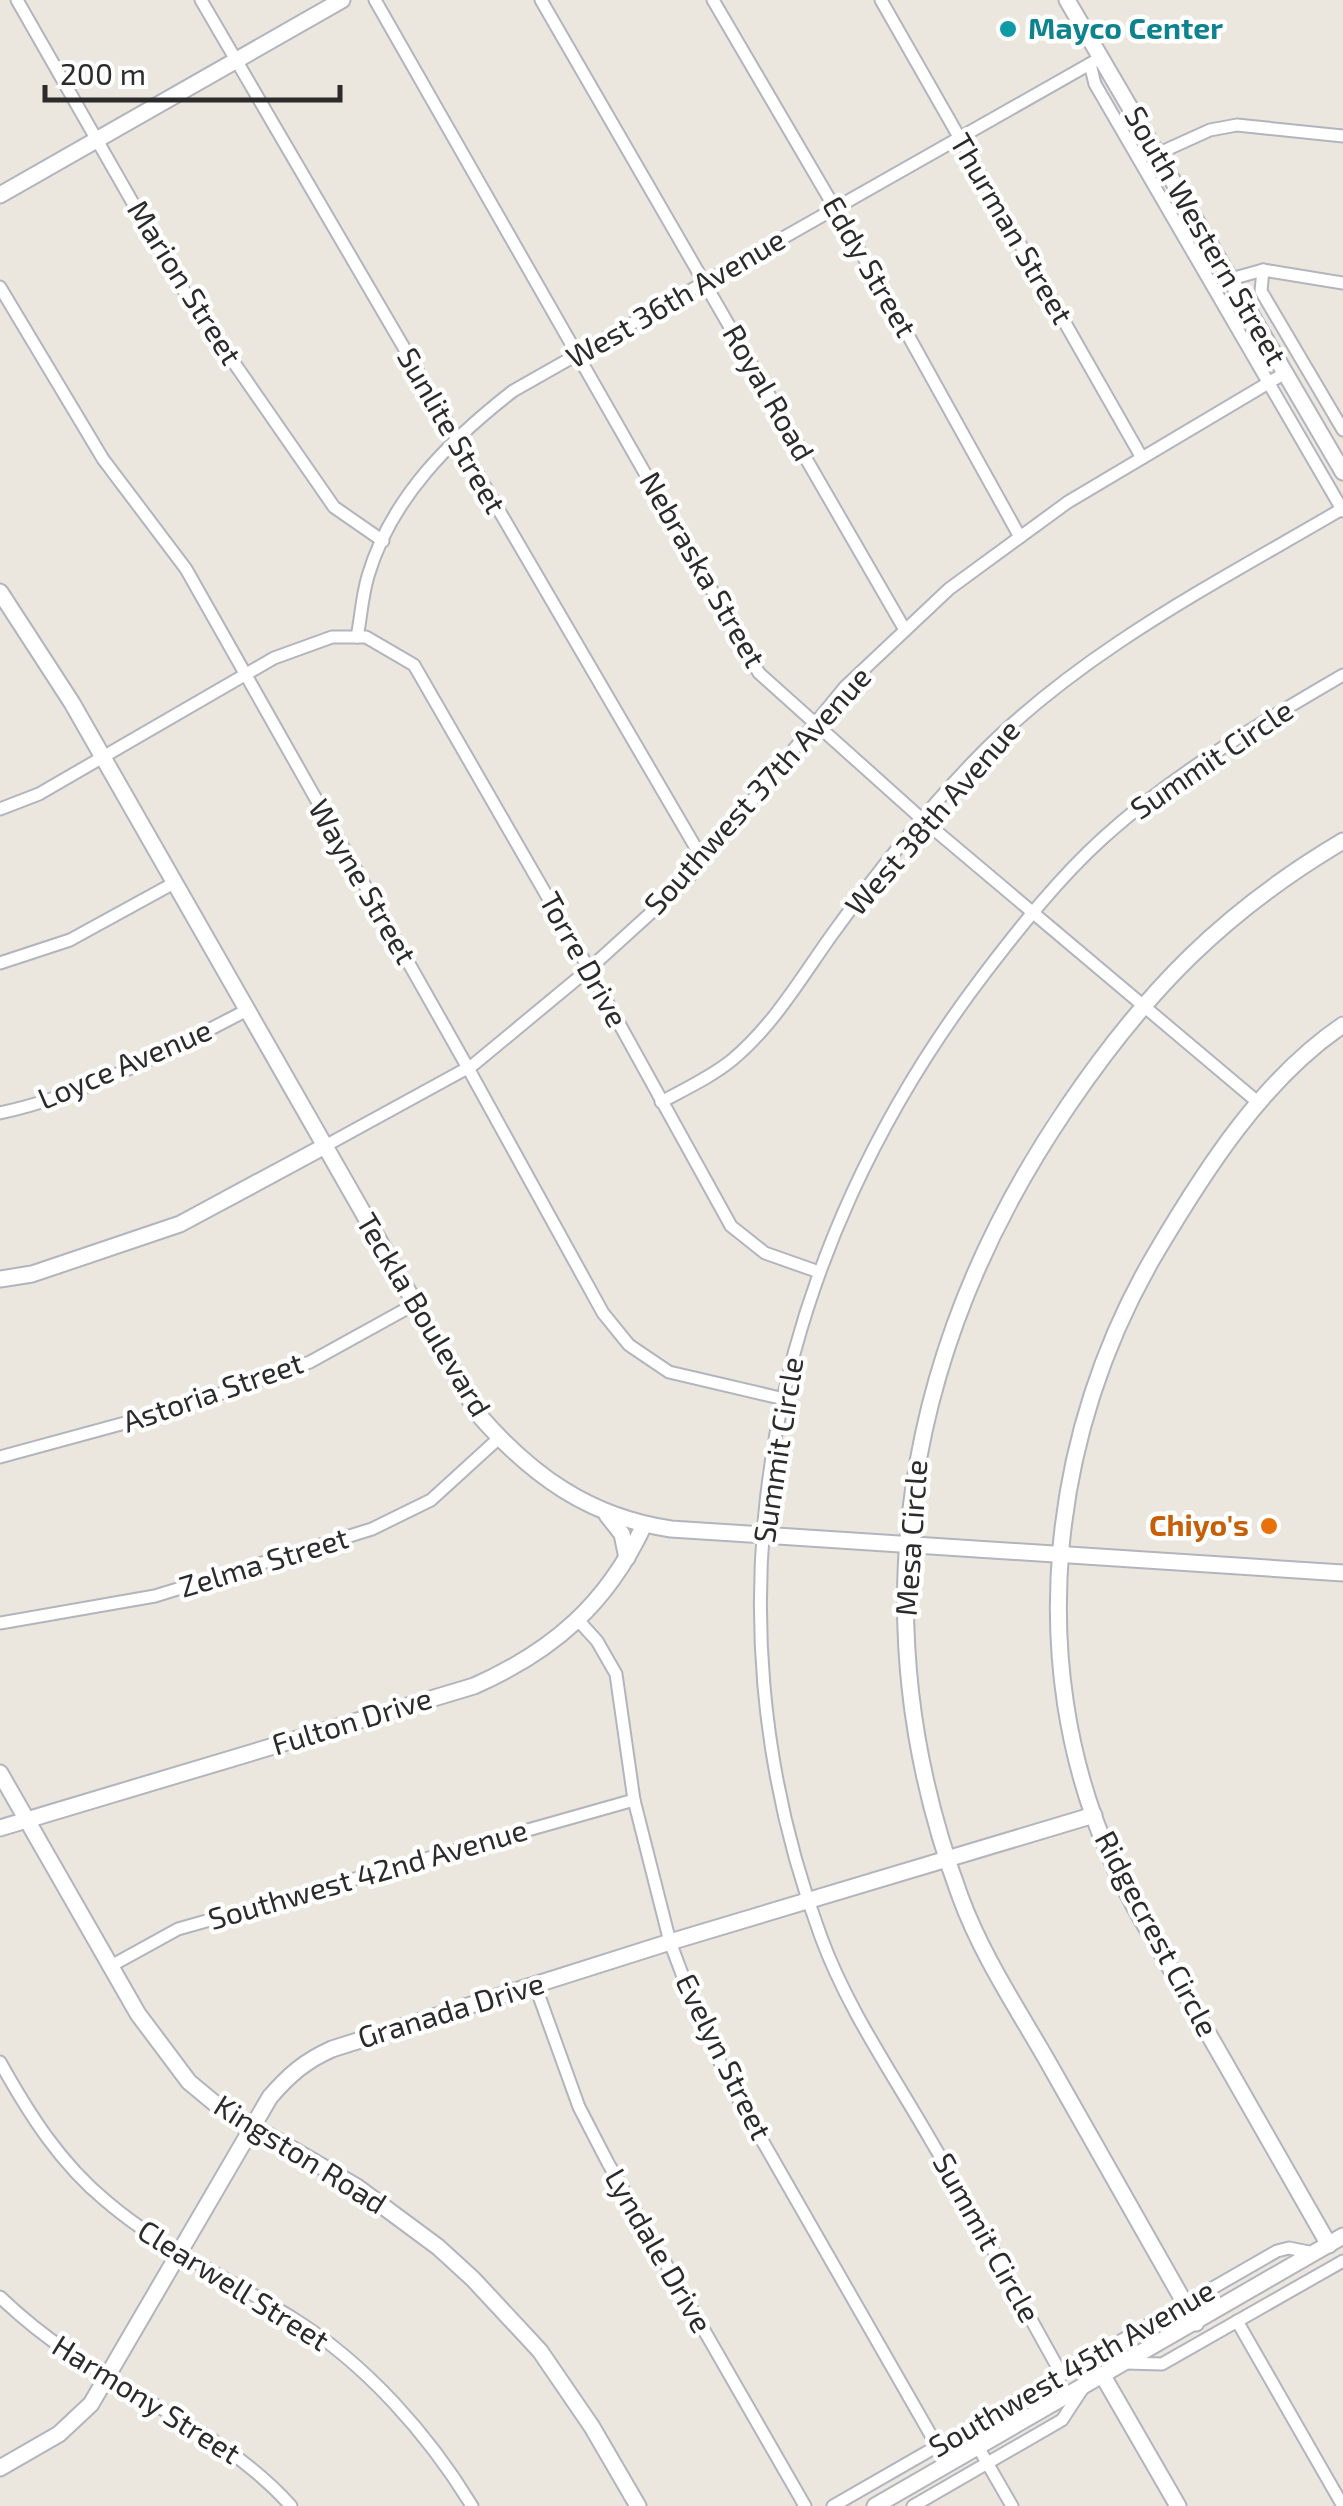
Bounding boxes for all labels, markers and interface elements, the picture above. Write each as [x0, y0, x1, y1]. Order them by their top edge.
place label: Mayco Center [1028, 9, 1223, 46]
marker: Mayco Center [997, 18, 1019, 40]
scale bar [45, 40, 340, 102]
text: 200 m [60, 55, 146, 91]
street label: South Western Street [1118, 99, 1295, 371]
street label: Thurman Street [944, 126, 1082, 330]
street label: Eddy Street [816, 189, 925, 343]
street label: Marion Street [121, 193, 250, 371]
street label: West 36th Avenue [559, 220, 791, 375]
street label: Royal Road [716, 317, 823, 467]
street label: Sunlite Street [391, 341, 515, 519]
street label: Nebraska Street [633, 465, 774, 673]
street label: Southwest 37th Avenue [636, 658, 877, 921]
street label: Summit Circle [1123, 691, 1299, 826]
street label: West 38th Avenue [837, 711, 1026, 922]
street label: Wayne Street [302, 792, 425, 970]
street label: Torre Drive [533, 885, 637, 1033]
street label: Loyce Avenue [32, 1010, 216, 1116]
street label: Teckla Boulevard [350, 1206, 500, 1422]
street label: Astoria Street [117, 1343, 307, 1439]
street label: Summit Circle [745, 1354, 810, 1545]
street label: Mesa Circle [887, 1458, 933, 1617]
place label: Chiyo's [1149, 1506, 1249, 1543]
marker: Chiyo's [1258, 1515, 1280, 1537]
street label: Zelma Street [175, 1518, 352, 1604]
street label: Fulton Drive [267, 1679, 436, 1761]
street label: Southwest 42nd Avenue [204, 1810, 531, 1936]
street label: Ridgecrest Circle [1088, 1824, 1227, 2042]
street label: Granada Drive [353, 1964, 548, 2054]
street label: Evelyn Street [669, 1967, 780, 2145]
street label: Kingston Road [208, 2086, 394, 2221]
street label: Summit Circle [926, 2146, 1049, 2328]
street label: Lyndale Drive [598, 2162, 721, 2338]
street label: Clearwell Street [132, 2211, 336, 2357]
street label: Southwest 45th Avenue [922, 2271, 1220, 2464]
street label: Harmony Street [47, 2326, 248, 2470]

